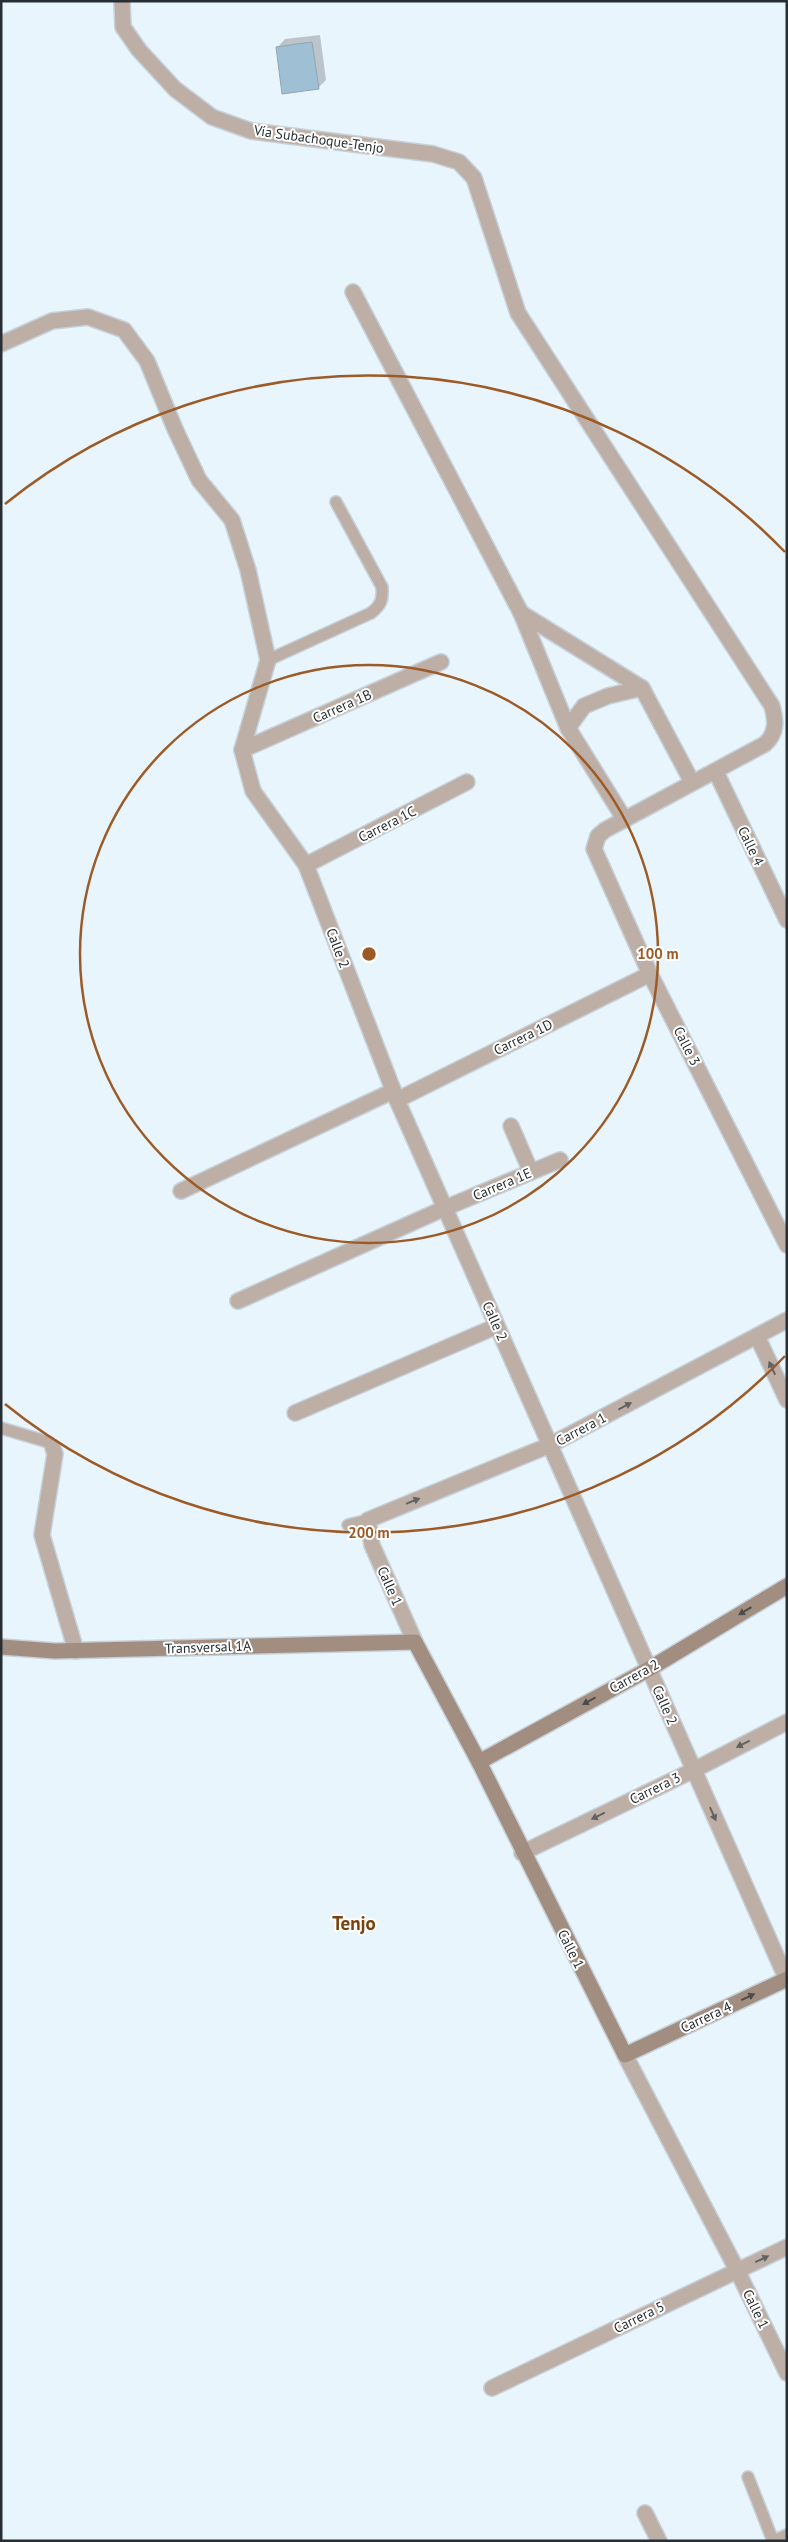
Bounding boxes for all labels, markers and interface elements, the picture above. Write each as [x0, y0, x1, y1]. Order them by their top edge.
street label: Vía Subachoque-Tenjo [252, 121, 385, 157]
street label: Carrera 1B [310, 685, 374, 727]
street label: Carrera 1C [355, 802, 419, 846]
street label: Calle 4 [734, 823, 768, 869]
street label: Calle 2 [322, 925, 354, 971]
text: 100 m [637, 944, 679, 963]
centre of rings [360, 945, 378, 963]
street label: Carrera 1D [490, 1015, 556, 1059]
street label: Calle 3 [670, 1023, 704, 1069]
street label: Carrera 1E [470, 1164, 534, 1204]
street label: Calle 2 [478, 1298, 512, 1344]
one-way arrow [768, 1361, 776, 1375]
one-way arrow [617, 1402, 632, 1410]
street label: Carrera 1 [553, 1408, 609, 1450]
one-way arrow [406, 1497, 420, 1505]
text: 200 m [348, 1523, 390, 1542]
street label: Calle 1 [373, 1563, 407, 1609]
one-way arrow [738, 1606, 751, 1616]
street label: Transversal 1A [164, 1636, 252, 1658]
street label: Carrera 2 [606, 1655, 662, 1697]
street label: Calle 2 [648, 1682, 682, 1728]
one-way arrow [583, 1697, 596, 1706]
one-way arrow [736, 1740, 751, 1748]
street label: Carrera 3 [627, 1768, 683, 1808]
one-way arrow [710, 1807, 718, 1821]
one-way arrow [591, 1812, 605, 1820]
district label: Tenjo [332, 1911, 376, 1935]
street label: Calle 1 [554, 1926, 588, 1972]
one-way arrow [741, 1993, 755, 2001]
street label: Carrera 4 [678, 1997, 735, 2037]
one-way arrow [755, 2254, 769, 2262]
street label: Calle 1 [739, 2286, 773, 2332]
street label: Carrera 5 [611, 2297, 667, 2337]

